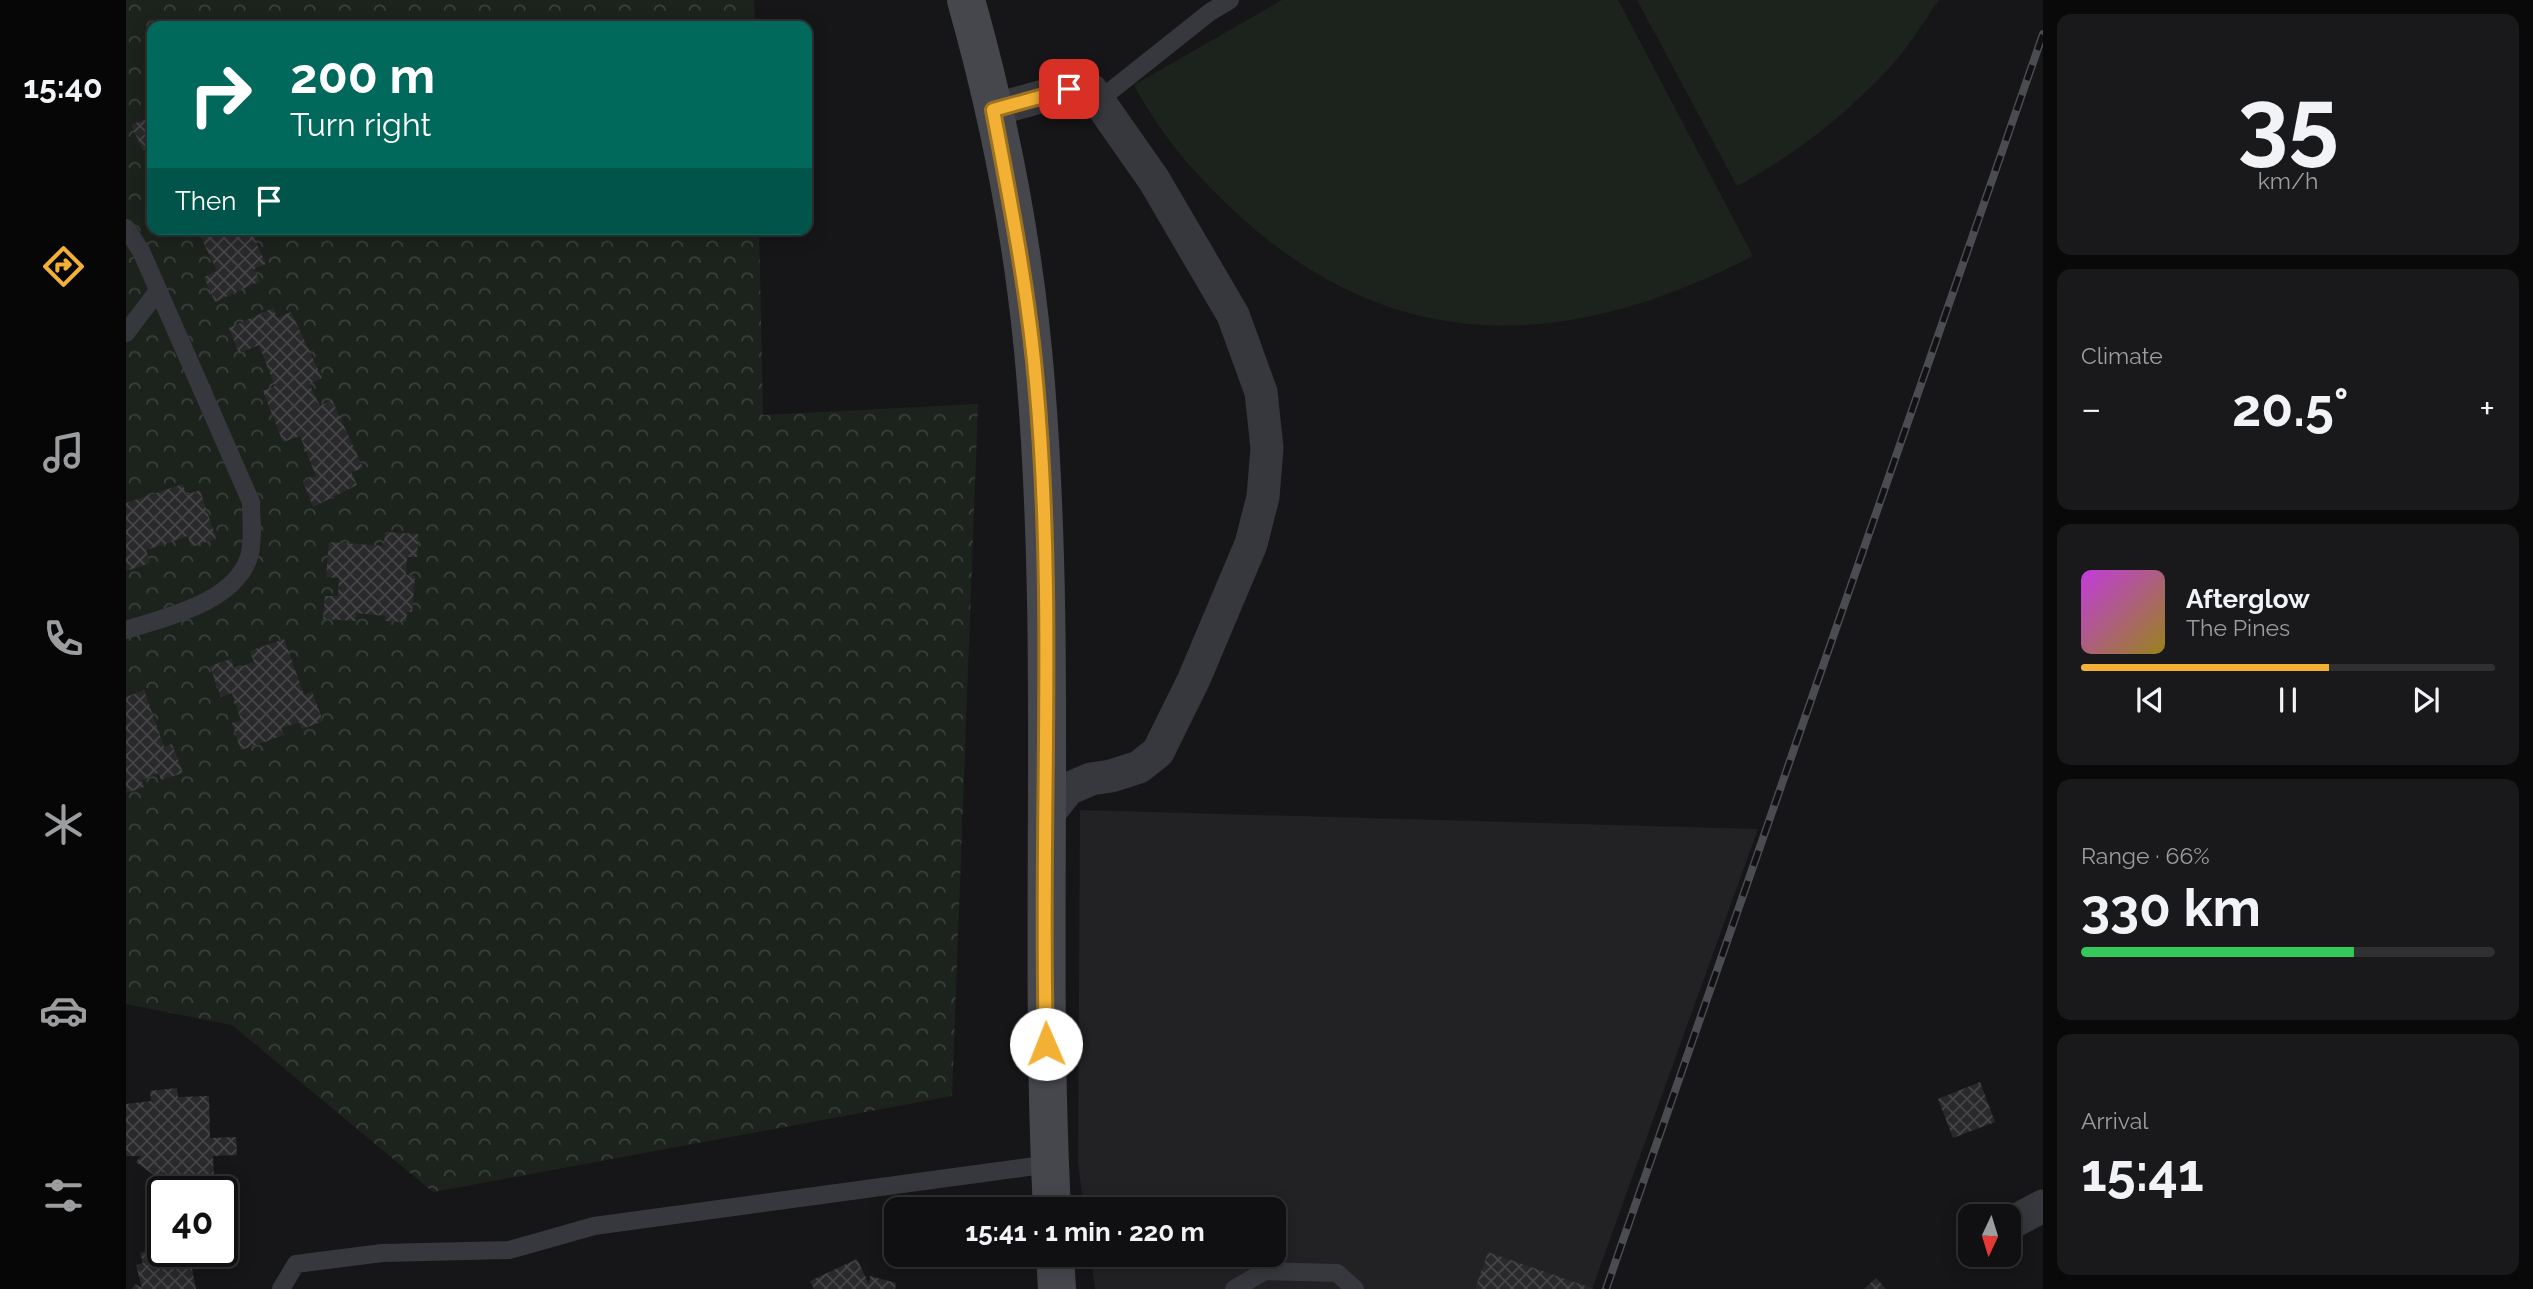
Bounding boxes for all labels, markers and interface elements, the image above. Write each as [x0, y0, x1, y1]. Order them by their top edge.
text: 200 m [290, 47, 435, 104]
icon: right [175, 49, 266, 140]
pin [1039, 59, 1099, 119]
text: 15:40 [23, 68, 103, 105]
text: 35 [2237, 68, 2339, 175]
icon: arrive [1050, 70, 1088, 108]
text: Turn right [290, 106, 431, 143]
text: km/h [2258, 167, 2318, 194]
icon: arrive [250, 182, 288, 220]
text: Then [175, 186, 236, 216]
icon: directions [39, 242, 88, 291]
text: Climate [2081, 342, 2163, 369]
text: 20.5° [2232, 377, 2349, 438]
text: − [2081, 386, 2101, 431]
text: + [2479, 386, 2495, 431]
icon: music [39, 428, 88, 477]
text: Afterglow [2186, 584, 2310, 614]
icon: phone [39, 614, 88, 663]
text: The Pines [2186, 614, 2290, 641]
icon: previous [2131, 681, 2169, 719]
icon: pause [2269, 681, 2307, 719]
icon: next [2407, 681, 2445, 719]
icon: climate [39, 800, 88, 849]
text: Range · 66% [2081, 842, 2210, 869]
text: 330 km [2081, 877, 2261, 938]
icon: car [39, 986, 88, 1035]
position arrow [1009, 1007, 1083, 1081]
text: Arrival [2081, 1107, 2148, 1134]
text: 15:41 [2081, 1142, 2204, 1203]
icon: filters [39, 1171, 88, 1220]
speed limit sign: 40 [147, 1176, 238, 1267]
north arrow [1958, 1204, 2021, 1267]
map controls [1958, 1204, 2021, 1267]
text: 15:41 · 1 min · 220 m [965, 1217, 1205, 1247]

